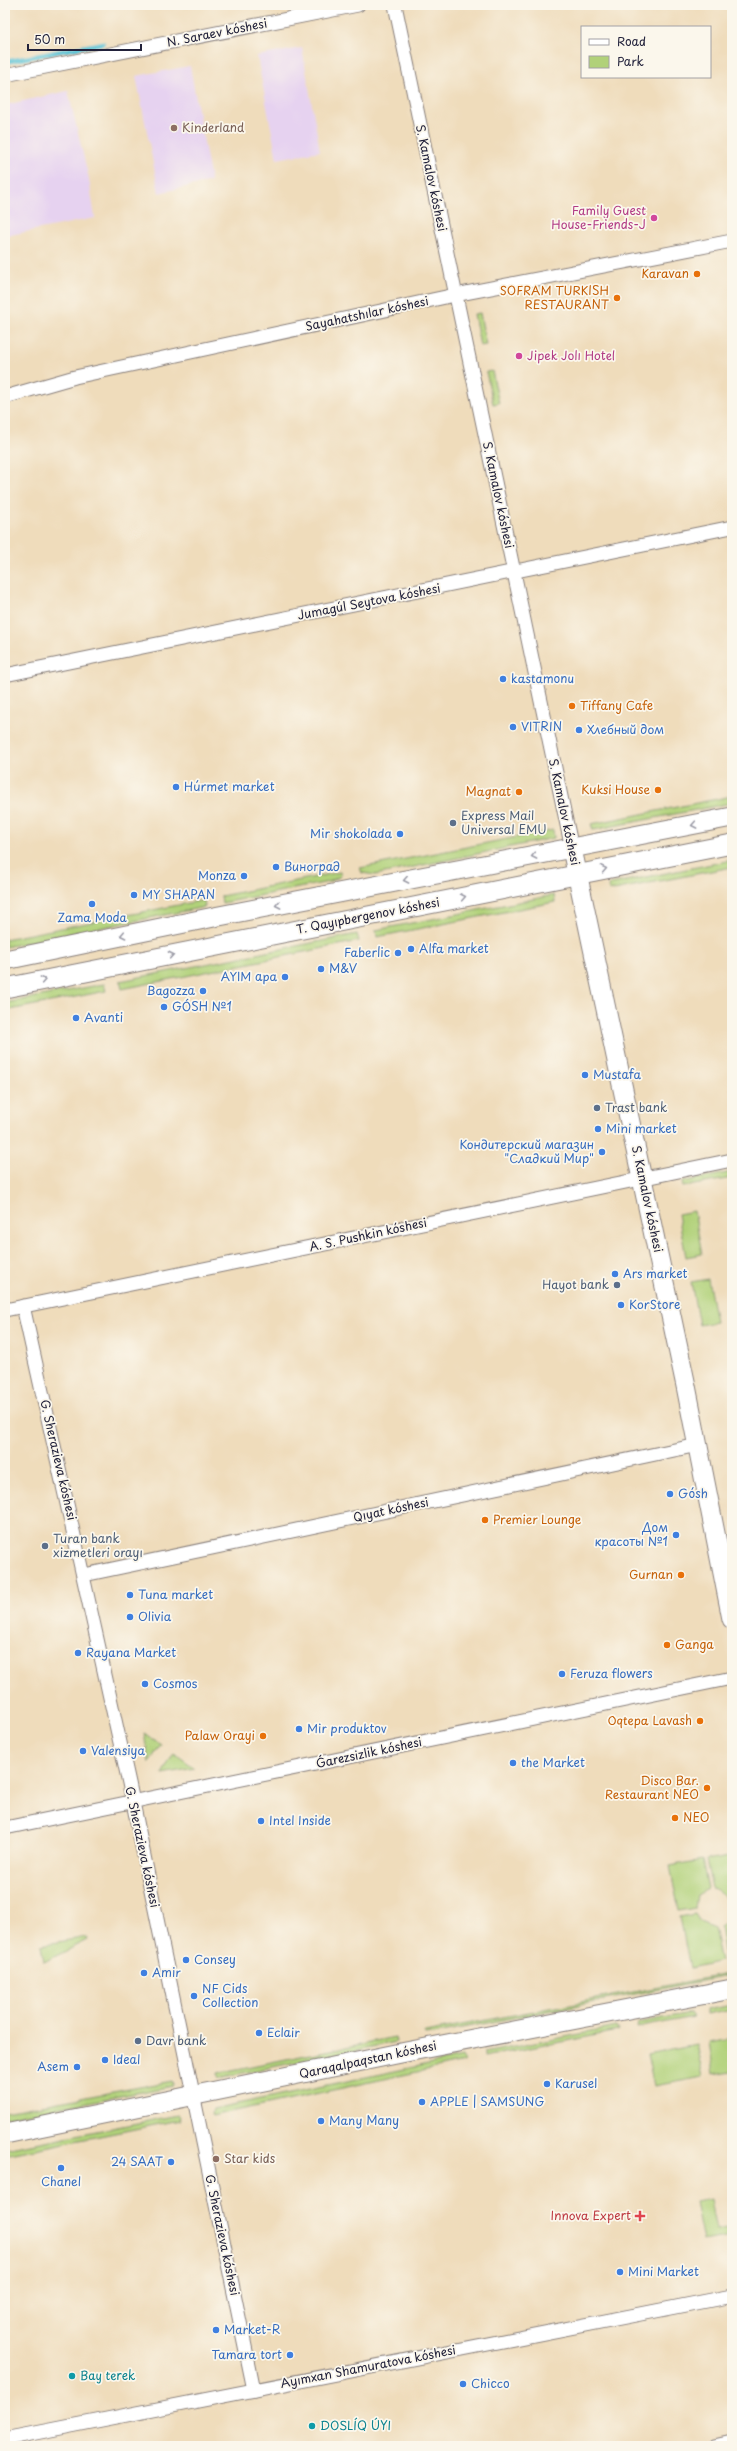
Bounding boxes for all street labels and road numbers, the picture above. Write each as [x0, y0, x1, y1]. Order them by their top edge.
street label: N. Saraev kóshesi [165, 13, 268, 51]
street label: S. Kamalov kóshesi [412, 123, 452, 233]
street label: Sayahatshılar kóshesi [304, 291, 430, 335]
street label: S. Kamalov kóshesi [479, 440, 519, 550]
street label: Jumagúl Seytova kóshesi [296, 578, 442, 624]
street label: S. Kamalov kóshesi [545, 757, 585, 867]
street label: T. Qayıpbergenov kóshesi [295, 892, 441, 938]
street label: S. Kamalov kóshesi [628, 1144, 668, 1254]
street label: A. S. Pushkin kóshesi [307, 1213, 428, 1255]
street label: G. Sherazieva kóshesi [36, 1398, 82, 1522]
street label: Qıyat kóshesi [351, 1492, 430, 1526]
street label: Ǵarezsizlik kóshesi [314, 1732, 423, 1772]
street label: G. Sherazieva kóshesi [121, 1785, 165, 1909]
street label: Qaraqalpaqstan kóshesi [297, 2036, 438, 2082]
street label: G. Sherazieva kóshesi [201, 2173, 245, 2297]
street label: Ayımxan Shamuratova kóshesi [279, 2340, 457, 2392]

